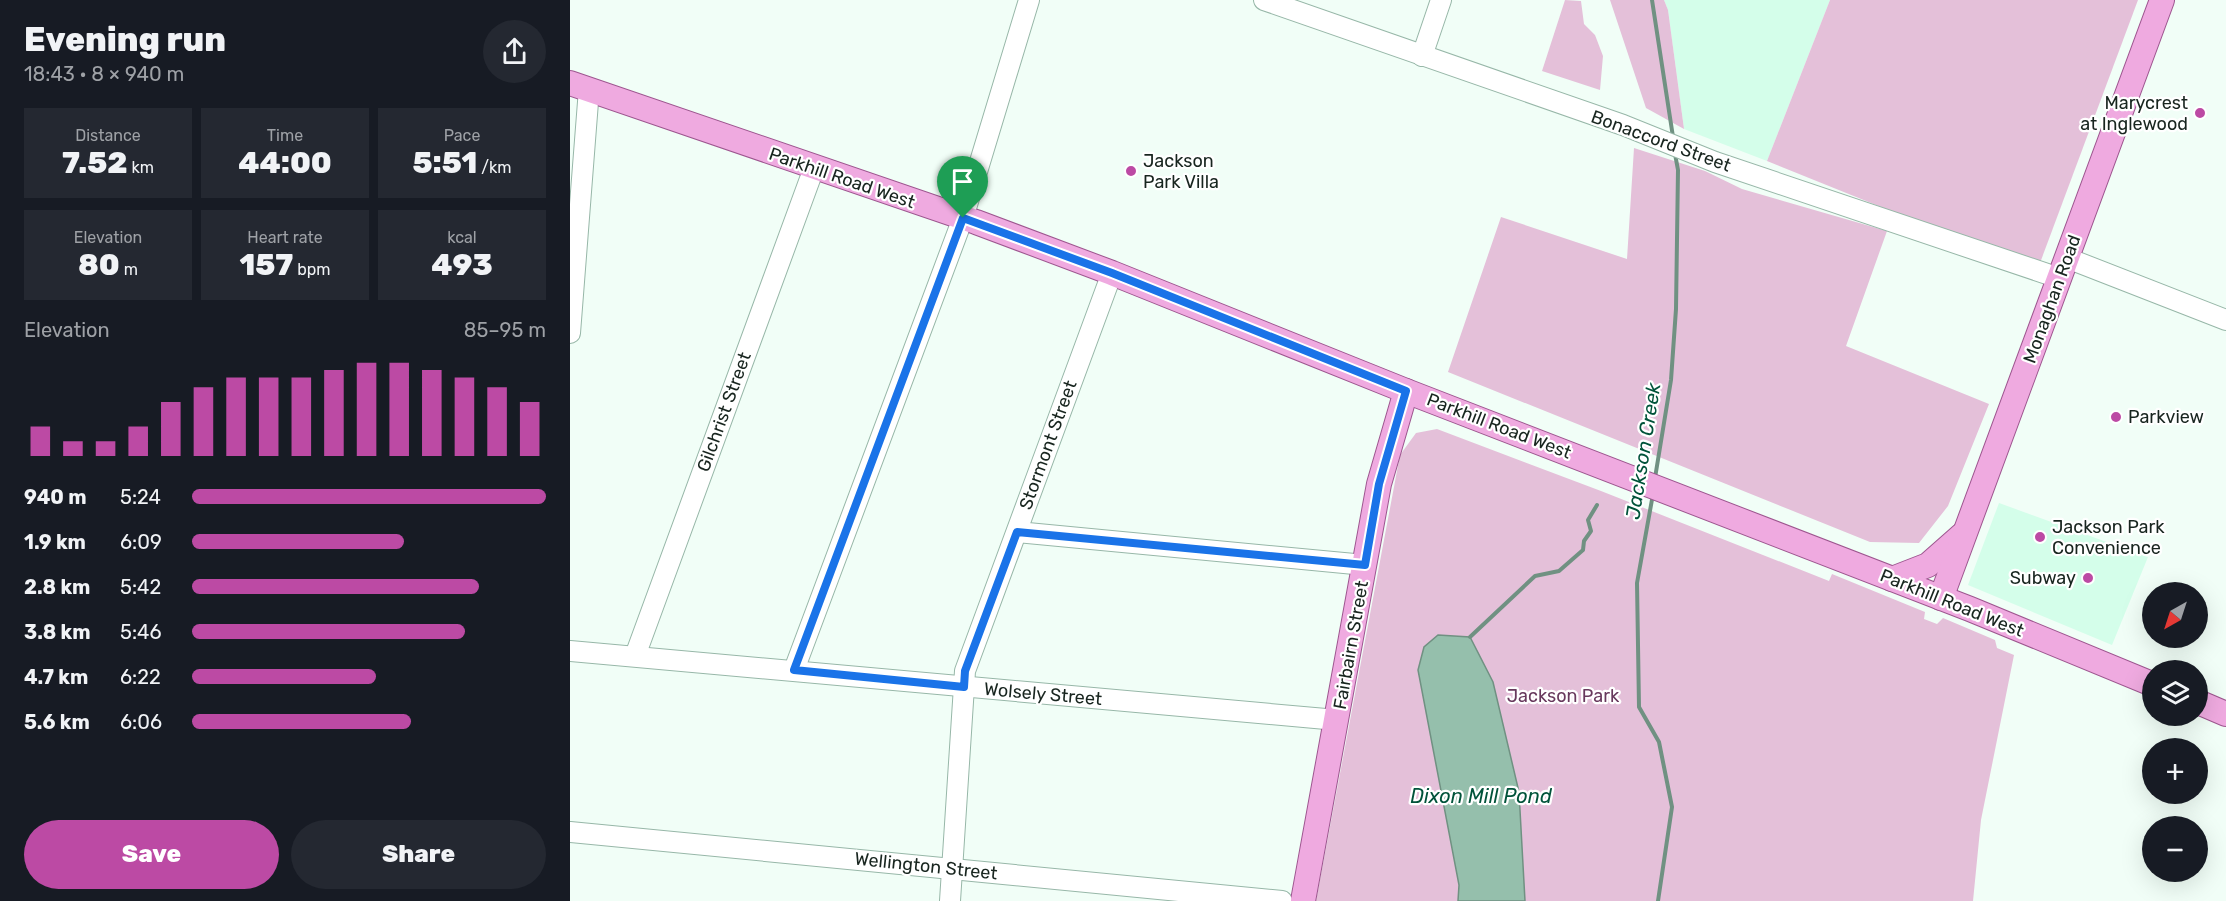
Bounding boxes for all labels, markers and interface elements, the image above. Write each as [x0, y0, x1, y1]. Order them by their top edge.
text: Evening run [24, 20, 226, 59]
button: share [483, 20, 546, 83]
text: 18:43 · 8 × 940 m [24, 62, 184, 86]
place label: Marycrest at Inglewood [2080, 92, 2188, 135]
street label: Bonaccord Street [1588, 105, 1734, 177]
marker: Marycrest at Inglewood [2193, 106, 2207, 120]
text: Distance [75, 126, 141, 145]
text: Time [267, 126, 303, 145]
text: Pace [444, 126, 480, 145]
street label: Parkhill Road West [766, 143, 918, 213]
text: 7.52 [62, 145, 128, 181]
text: 44:00 [238, 145, 332, 181]
text: 5:51 [412, 145, 477, 181]
place label: Jackson Park Villa [1143, 150, 1219, 193]
pin [937, 156, 988, 218]
text: km [128, 158, 154, 177]
text: /km [477, 158, 512, 177]
marker: Jackson Park Villa [1124, 164, 1138, 178]
icon: arrive [946, 165, 979, 198]
text: Elevation [74, 228, 142, 247]
text: Heart rate [247, 228, 323, 247]
text: kcal [447, 228, 477, 247]
street label: Monaghan Road [2019, 232, 2085, 366]
text: 80 [78, 247, 120, 283]
text: 157 [239, 247, 293, 283]
text: 493 [431, 247, 493, 283]
text: m [120, 260, 138, 279]
text: bpm [293, 260, 331, 279]
text: Elevation [24, 318, 110, 342]
text: 85–95 m [464, 318, 546, 342]
street label: Gilchrist Street [692, 349, 756, 475]
street label: Stormont Street [1014, 377, 1082, 513]
water label: Jackson Creek [1620, 380, 1666, 521]
street label: Parkhill Road West [1424, 388, 1574, 464]
place label: Parkview [2128, 406, 2204, 428]
marker: Parkview [2109, 410, 2123, 424]
text: 940 m [24, 485, 87, 509]
text: 5:24 [120, 485, 161, 509]
place label: Jackson Park Convenience [2052, 516, 2165, 559]
text: 1.9 km [24, 530, 86, 554]
text: 6:09 [120, 530, 162, 554]
marker: Jackson Park Convenience [2033, 530, 2047, 544]
street label: Parkhill Road West [1877, 564, 2027, 642]
place label: Subway [2010, 567, 2076, 589]
marker: Subway [2081, 571, 2095, 585]
text: 2.8 km [24, 575, 90, 599]
text: 5:42 [120, 575, 161, 599]
street label: Fairbairn Street [1329, 579, 1373, 711]
north arrow [2142, 582, 2208, 648]
map controls [2142, 582, 2208, 882]
text: 3.8 km [24, 620, 91, 644]
text: 5:46 [120, 620, 161, 644]
button: layers [2142, 660, 2208, 726]
text: 4.7 km [24, 665, 88, 689]
text: 6:22 [120, 665, 161, 689]
street label: Wolsely Street [983, 678, 1103, 710]
park label: Jackson Park [1507, 685, 1620, 707]
text: 5.6 km [24, 710, 90, 734]
text: 6:06 [120, 710, 162, 734]
button: + [2142, 738, 2208, 804]
water label: Dixon Mill Pond [1410, 784, 1553, 808]
button: − [2142, 816, 2208, 882]
button: Save [24, 820, 279, 889]
button: Share [291, 820, 546, 889]
street label: Wellington Street [853, 848, 999, 884]

